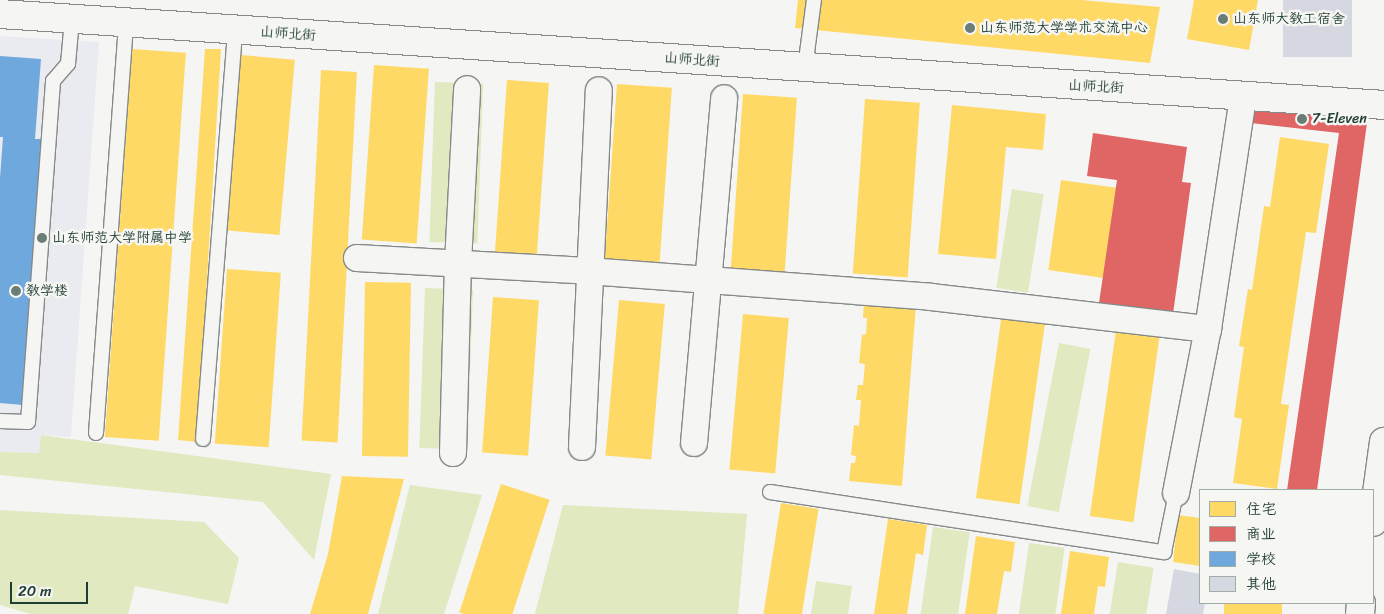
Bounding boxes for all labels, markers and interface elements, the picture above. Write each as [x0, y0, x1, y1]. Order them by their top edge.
place label: 山东师大教工宿舍 [1233, 11, 1345, 27]
marker: 山东师大教工宿舍 [1217, 13, 1229, 25]
place label: 山东师范大学学术交流中心 [980, 20, 1148, 36]
marker: 山东师范大学学术交流中心 [964, 22, 976, 34]
street label: 山师北街 [259, 24, 317, 44]
street label: 山师北街 [663, 50, 721, 70]
street label: 山师北街 [1068, 77, 1124, 97]
place label: 7-Eleven [1312, 111, 1367, 127]
marker: 7-Eleven [1296, 113, 1308, 125]
place label: 山东师范大学附属中学 [52, 230, 192, 246]
marker: 山东师范大学附属中学 [36, 232, 48, 244]
place label: 教学楼 [26, 283, 68, 299]
marker: 教学楼 [10, 285, 22, 297]
legend [1199, 489, 1374, 604]
text: 住宅 [1246, 496, 1276, 522]
text: 商业 [1246, 521, 1276, 547]
text: 学校 [1246, 546, 1276, 572]
text: 其他 [1246, 571, 1276, 597]
scale bar [12, 572, 90, 604]
text: 20 m [18, 578, 52, 604]

